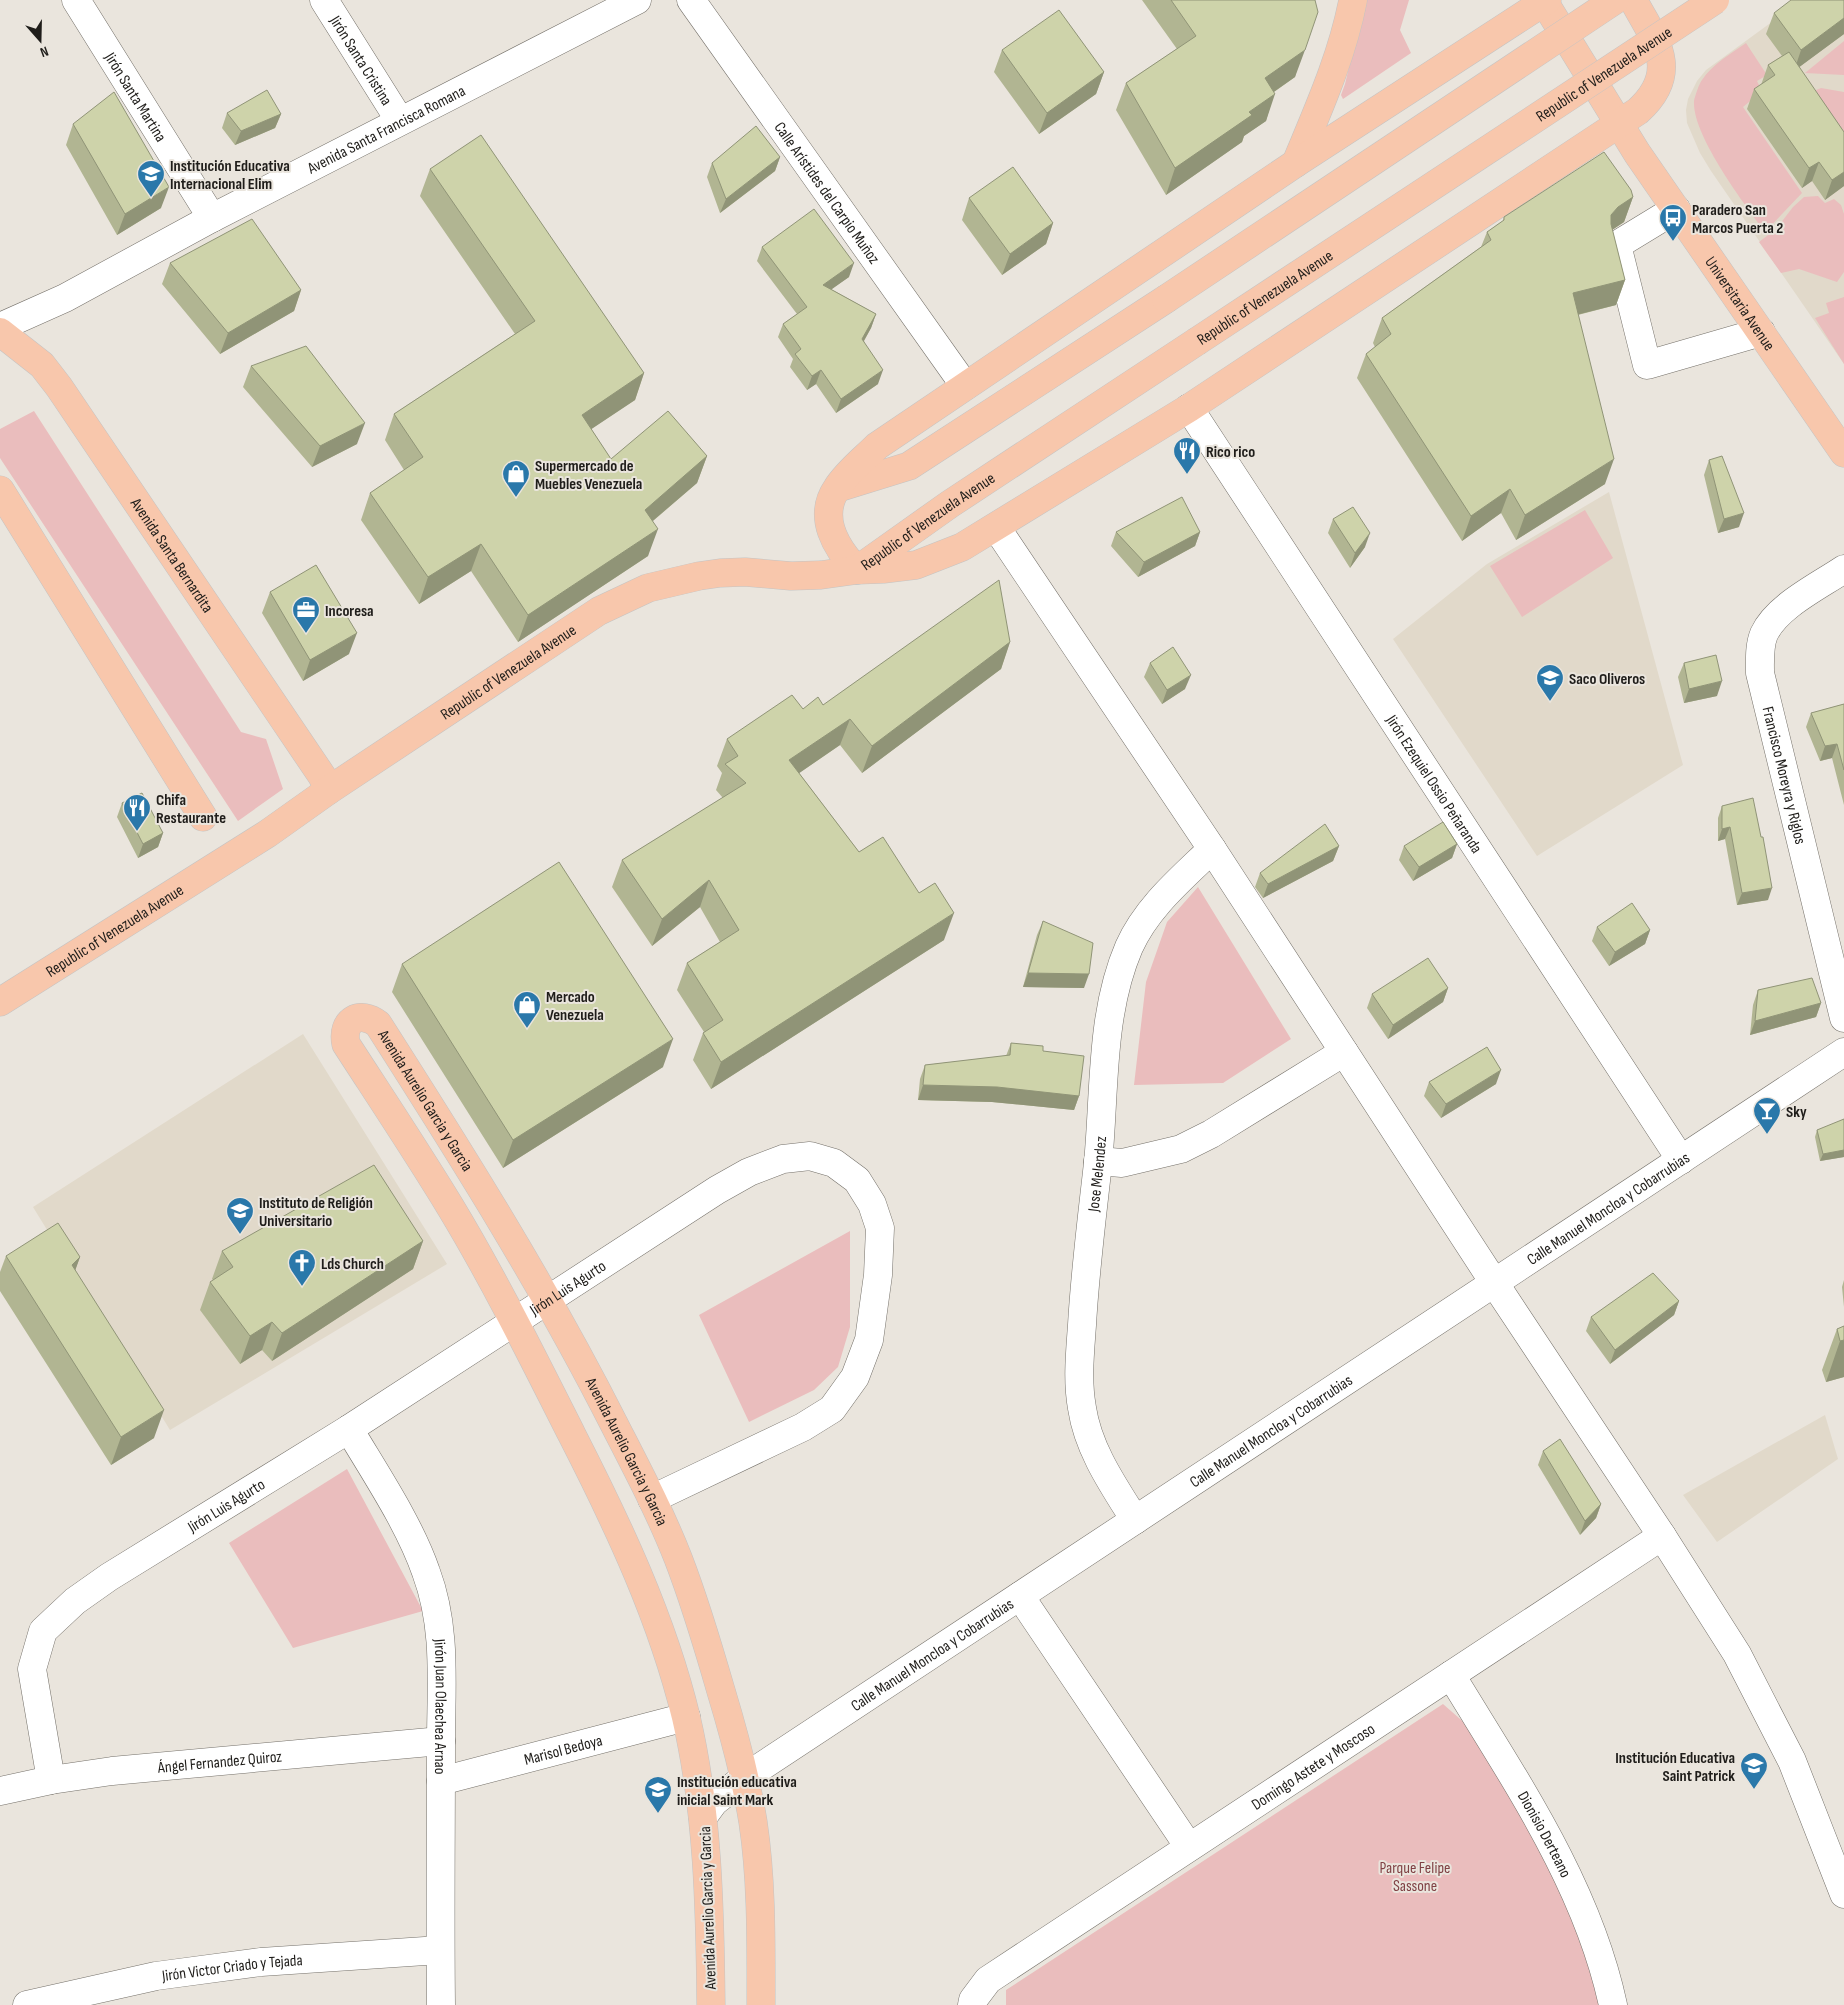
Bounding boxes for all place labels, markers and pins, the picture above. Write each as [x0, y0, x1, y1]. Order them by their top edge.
place label: Institución Educativa Internacional Elim [170, 157, 290, 194]
school or university icon: Institución Educativa Internacional Elim [136, 159, 166, 198]
place label: Paradero San Marcos Puerta 2 [1692, 201, 1783, 238]
bus stop icon: Paradero San Marcos Puerta 2 [1658, 203, 1688, 242]
restaurant icon: Rico rico [1172, 436, 1202, 475]
place label: Rico rico [1206, 443, 1255, 462]
place label: Supermercado de Muebles Venezuela [535, 457, 642, 494]
shop icon: Supermercado de Muebles Venezuela [501, 459, 531, 498]
office icon: Incoresa [291, 595, 321, 634]
place label: Incoresa [325, 602, 374, 621]
school or university icon: Saco Oliveros [1535, 663, 1565, 702]
place label: Saco Oliveros [1569, 670, 1645, 689]
place label: Chifa Restaurante [156, 791, 226, 828]
restaurant icon: Chifa Restaurante [122, 793, 152, 832]
place label: Mercado Venezuela [546, 988, 604, 1025]
shop icon: Mercado Venezuela [512, 990, 542, 1029]
bar icon: Sky [1752, 1096, 1782, 1135]
place label: Sky [1786, 1103, 1807, 1122]
place label: Instituto de Religión Universitario [259, 1194, 373, 1231]
school or university icon: Instituto de Religión Universitario [225, 1196, 255, 1235]
church icon: Lds Church [287, 1248, 317, 1287]
place label: Lds Church [321, 1255, 384, 1274]
place label: Institución Educativa Saint Patrick [1615, 1749, 1735, 1786]
school or university icon: Institución Educativa Saint Patrick [1739, 1751, 1769, 1790]
place label: Institución educativa inicial Saint Mark [677, 1773, 797, 1810]
school or university icon: Institución educativa inicial Saint Mark [643, 1775, 673, 1814]

